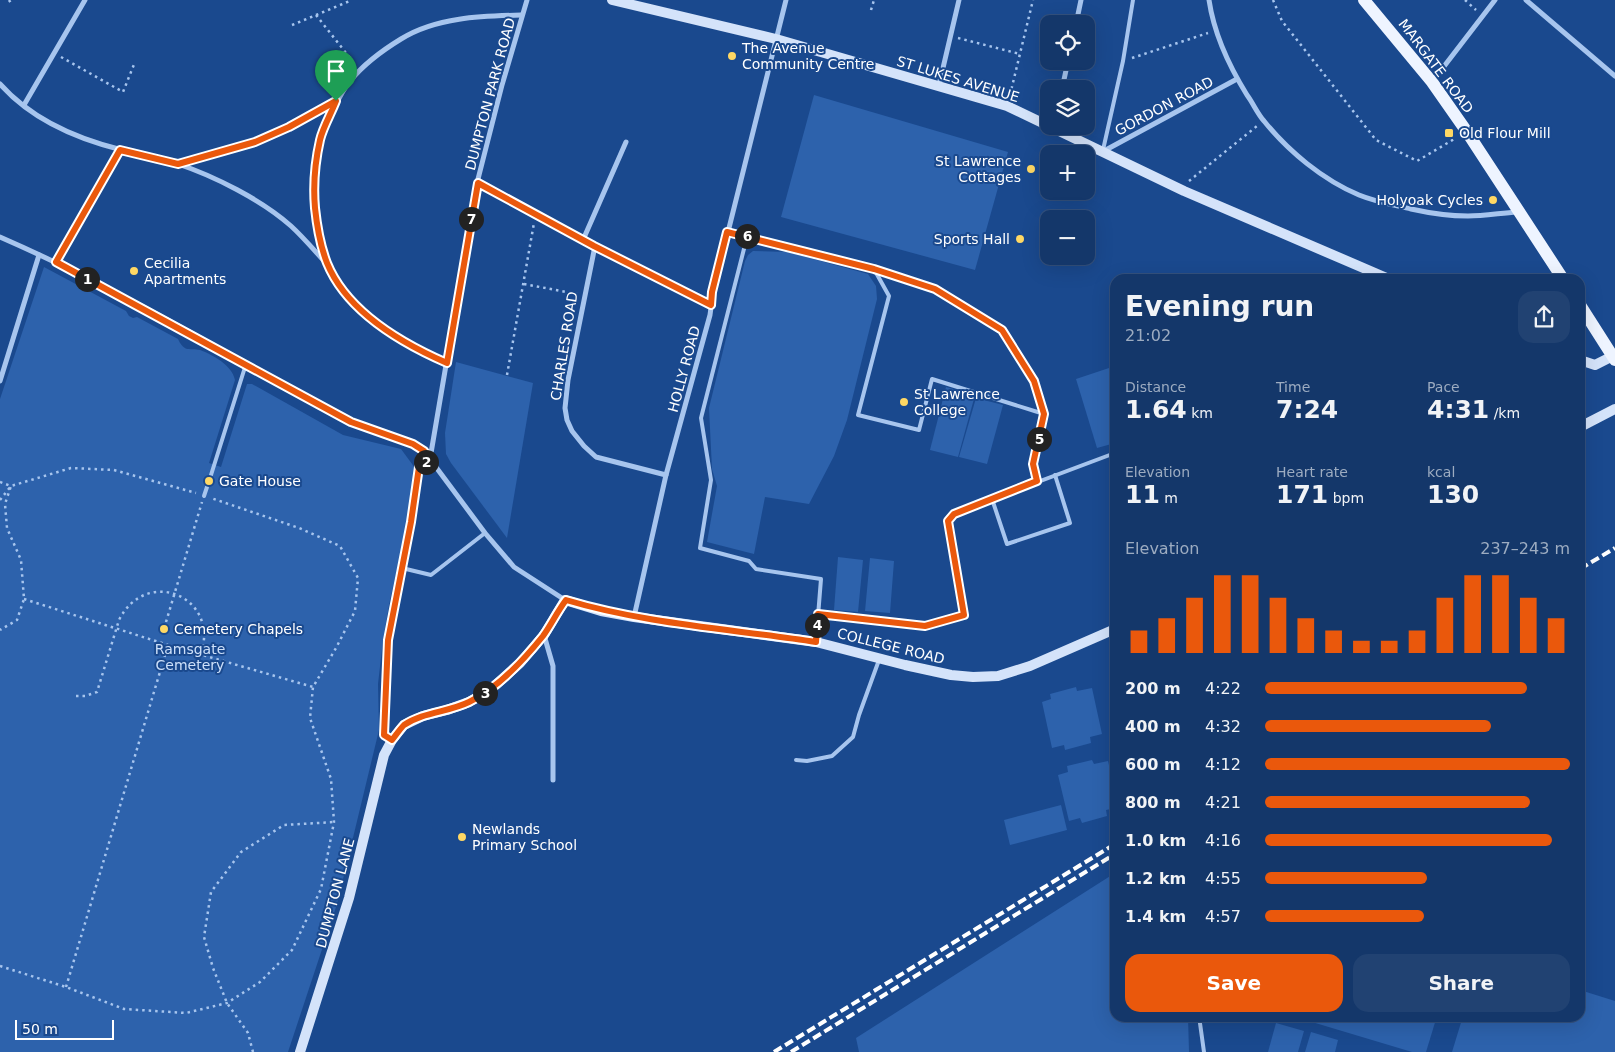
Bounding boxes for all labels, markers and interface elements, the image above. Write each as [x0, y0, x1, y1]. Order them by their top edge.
map controls [1040, 15, 1095, 265]
button: locate [1040, 15, 1095, 70]
street label: DUMPTON PARK ROAD [462, 16, 518, 172]
street label: MARGATE ROAD [1395, 16, 1477, 116]
place label: The Avenue Community Centre [741, 40, 874, 72]
pin [315, 50, 357, 101]
marker: The Avenue Community Centre [726, 50, 738, 62]
street label: ST LUKES AVENUE [895, 53, 1021, 105]
icon: arrive [322, 57, 350, 85]
street label: GORDON ROAD [1112, 73, 1216, 139]
button: layers [1040, 80, 1095, 135]
place label: Old Flour Mill [1459, 125, 1551, 141]
marker: Old Flour Mill [1443, 127, 1455, 139]
button: + [1040, 145, 1095, 200]
place label: St Lawrence Cottages [935, 153, 1021, 185]
marker: St Lawrence Cottages [1025, 163, 1037, 175]
place label: Holyoak Cycles [1376, 192, 1483, 208]
marker: Holyoak Cycles [1487, 194, 1499, 206]
pin: 7 [458, 206, 484, 232]
button: − [1040, 210, 1095, 265]
text: 7 [467, 211, 476, 227]
pin: 6 [734, 224, 760, 248]
text: 6 [743, 228, 752, 244]
place label: Sports Hall [934, 231, 1010, 247]
marker: Sports Hall [1014, 233, 1026, 245]
place label: Cecilia Apartments [144, 255, 226, 287]
marker: Cecilia Apartments [128, 265, 140, 277]
pin: 1 [74, 266, 100, 292]
text: 1 [83, 271, 92, 287]
street label: CHARLES ROAD [547, 290, 581, 402]
text: Evening run [1125, 290, 1314, 323]
button: share [1518, 291, 1570, 343]
street label: HOLLY ROAD [665, 324, 703, 414]
text: 21:02 [1125, 326, 1171, 345]
text: Distance [1125, 379, 1186, 395]
text: Time [1276, 379, 1310, 395]
text: Pace [1427, 379, 1460, 395]
place label: St Lawrence College [914, 386, 1000, 418]
text: 1.64 [1125, 395, 1187, 424]
text: 7:24 [1276, 395, 1338, 424]
text: 4:31 [1427, 395, 1489, 424]
marker: St Lawrence College [898, 396, 910, 408]
text: km [1187, 405, 1213, 421]
text: /km [1489, 405, 1520, 421]
pin: 5 [1026, 426, 1052, 452]
text: 5 [1035, 431, 1044, 447]
pin: 2 [414, 450, 438, 474]
text: 2 [422, 454, 431, 470]
text: Elevation [1125, 464, 1190, 480]
text: Heart rate [1276, 464, 1348, 480]
text: kcal [1427, 464, 1455, 480]
place label: Gate House [219, 473, 301, 489]
marker: Gate House [203, 475, 215, 487]
text: 11 [1125, 480, 1160, 509]
text: 171 [1276, 480, 1328, 509]
text: 130 [1427, 480, 1479, 509]
text: m [1160, 490, 1178, 506]
text: bpm [1328, 490, 1364, 506]
text: Elevation [1125, 539, 1199, 558]
text: 237–243 m [1480, 539, 1570, 558]
pin: 4 [804, 612, 830, 638]
text: 4 [813, 617, 822, 633]
place label: Cemetery Chapels [174, 621, 303, 637]
marker: Cemetery Chapels [158, 623, 170, 635]
street label: COLLEGE ROAD [836, 625, 946, 667]
park label: Ramsgate Cemetery [155, 641, 225, 673]
text: 200 m [1125, 679, 1181, 698]
text: 4:22 [1205, 679, 1241, 698]
pin: 3 [472, 680, 498, 706]
text: 3 [481, 685, 490, 701]
text: 400 m [1125, 717, 1181, 736]
text: 4:32 [1205, 717, 1241, 736]
text: 600 m [1125, 755, 1181, 774]
text: 4:12 [1205, 755, 1241, 774]
text: 800 m [1125, 793, 1181, 812]
text: 4:21 [1205, 793, 1241, 812]
place label: Newlands Primary School [472, 821, 577, 853]
marker: Newlands Primary School [456, 831, 468, 843]
text: 1.0 km [1125, 831, 1186, 850]
text: 4:16 [1205, 831, 1241, 850]
street label: DUMPTON LANE [313, 836, 357, 950]
text: 1.2 km [1125, 869, 1186, 888]
text: 4:55 [1205, 869, 1241, 888]
text: 1.4 km [1125, 907, 1186, 926]
text: 4:57 [1205, 907, 1241, 926]
button: Save [1125, 954, 1343, 1012]
button: Share [1353, 954, 1570, 1012]
scale bar [15, 1017, 114, 1040]
text: 50 m [22, 1021, 58, 1037]

